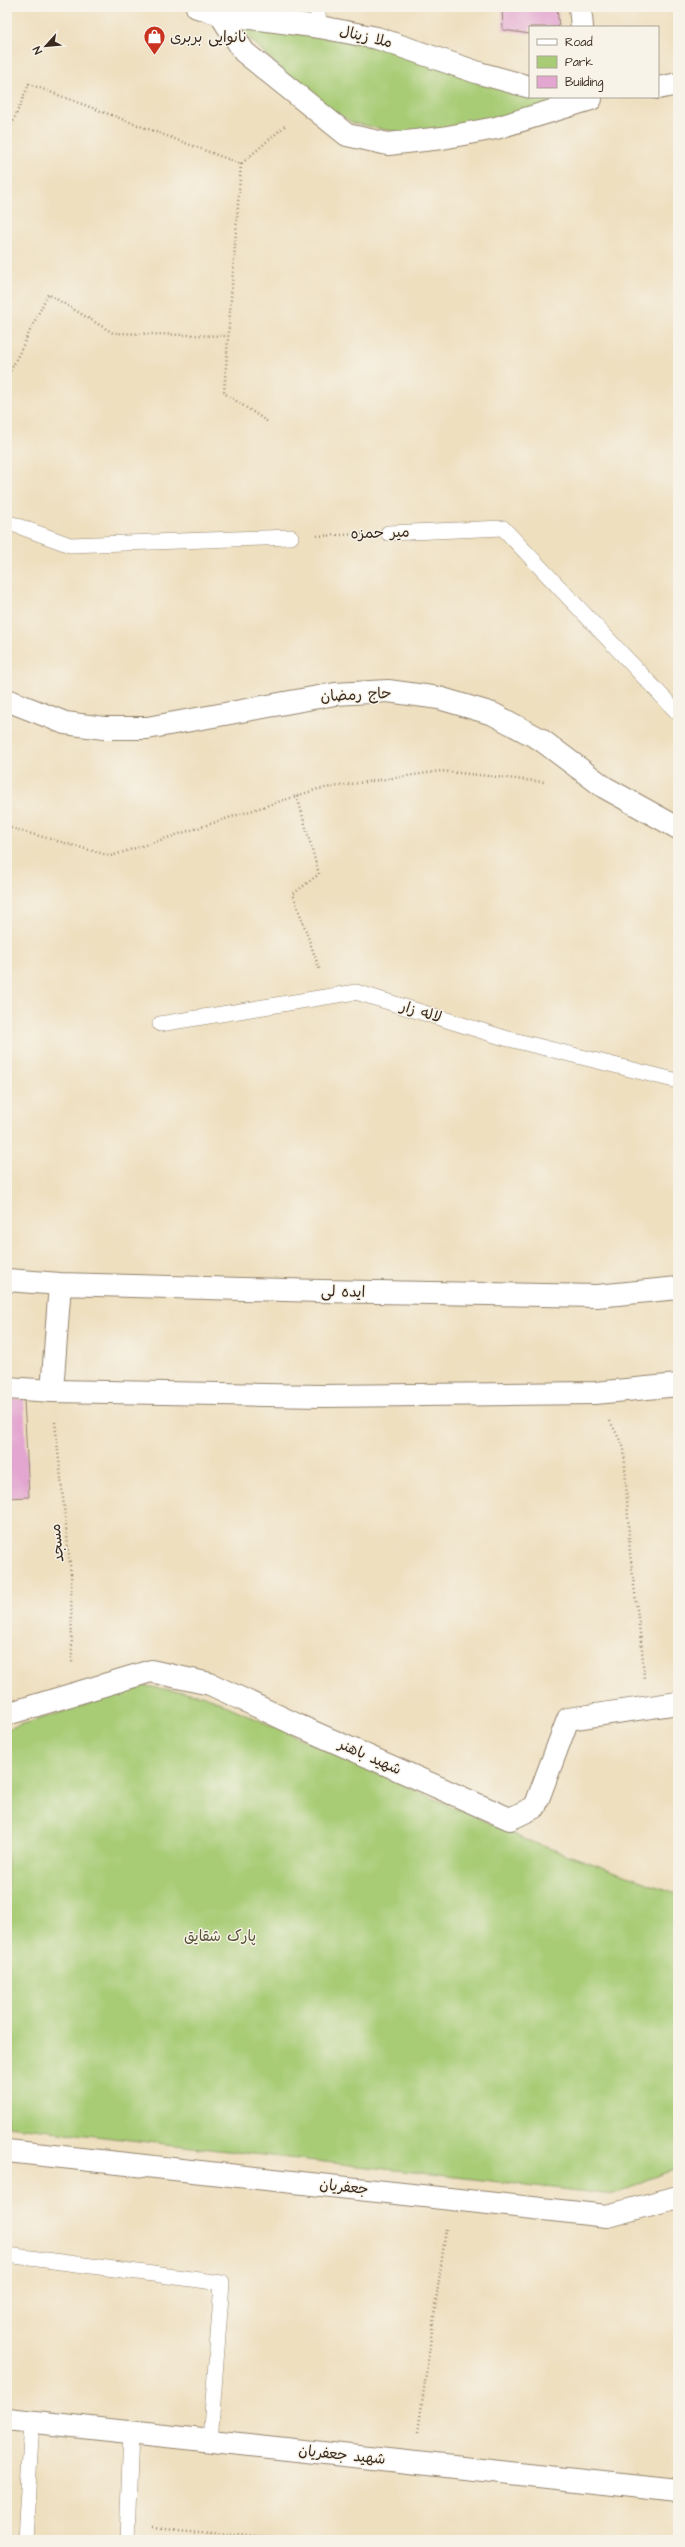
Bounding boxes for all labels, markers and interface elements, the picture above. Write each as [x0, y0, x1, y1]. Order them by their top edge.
street label: ملا زینال [338, 21, 394, 53]
shop icon: نانوایی بربری [142, 24, 168, 57]
north arrow [26, 26, 66, 66]
legend [529, 26, 659, 98]
place label: نانوایی بربری [170, 27, 247, 48]
text: Road [565, 34, 593, 51]
text: N [29, 44, 46, 57]
text: Park [565, 54, 593, 71]
text: Building [565, 74, 603, 92]
street label: میر حمزه [350, 521, 410, 545]
street label: حاج رمضان [320, 683, 392, 707]
street label: لاله زار [397, 995, 444, 1028]
street label: ایده لى [321, 1281, 365, 1303]
street label: مسجد [45, 1523, 69, 1563]
street label: شهید باهنر [333, 1733, 405, 1780]
park label: پارک شقایق [184, 1926, 256, 1947]
street label: جعفریان [318, 2174, 370, 2200]
street label: شهید جعفریان [297, 2440, 387, 2470]

